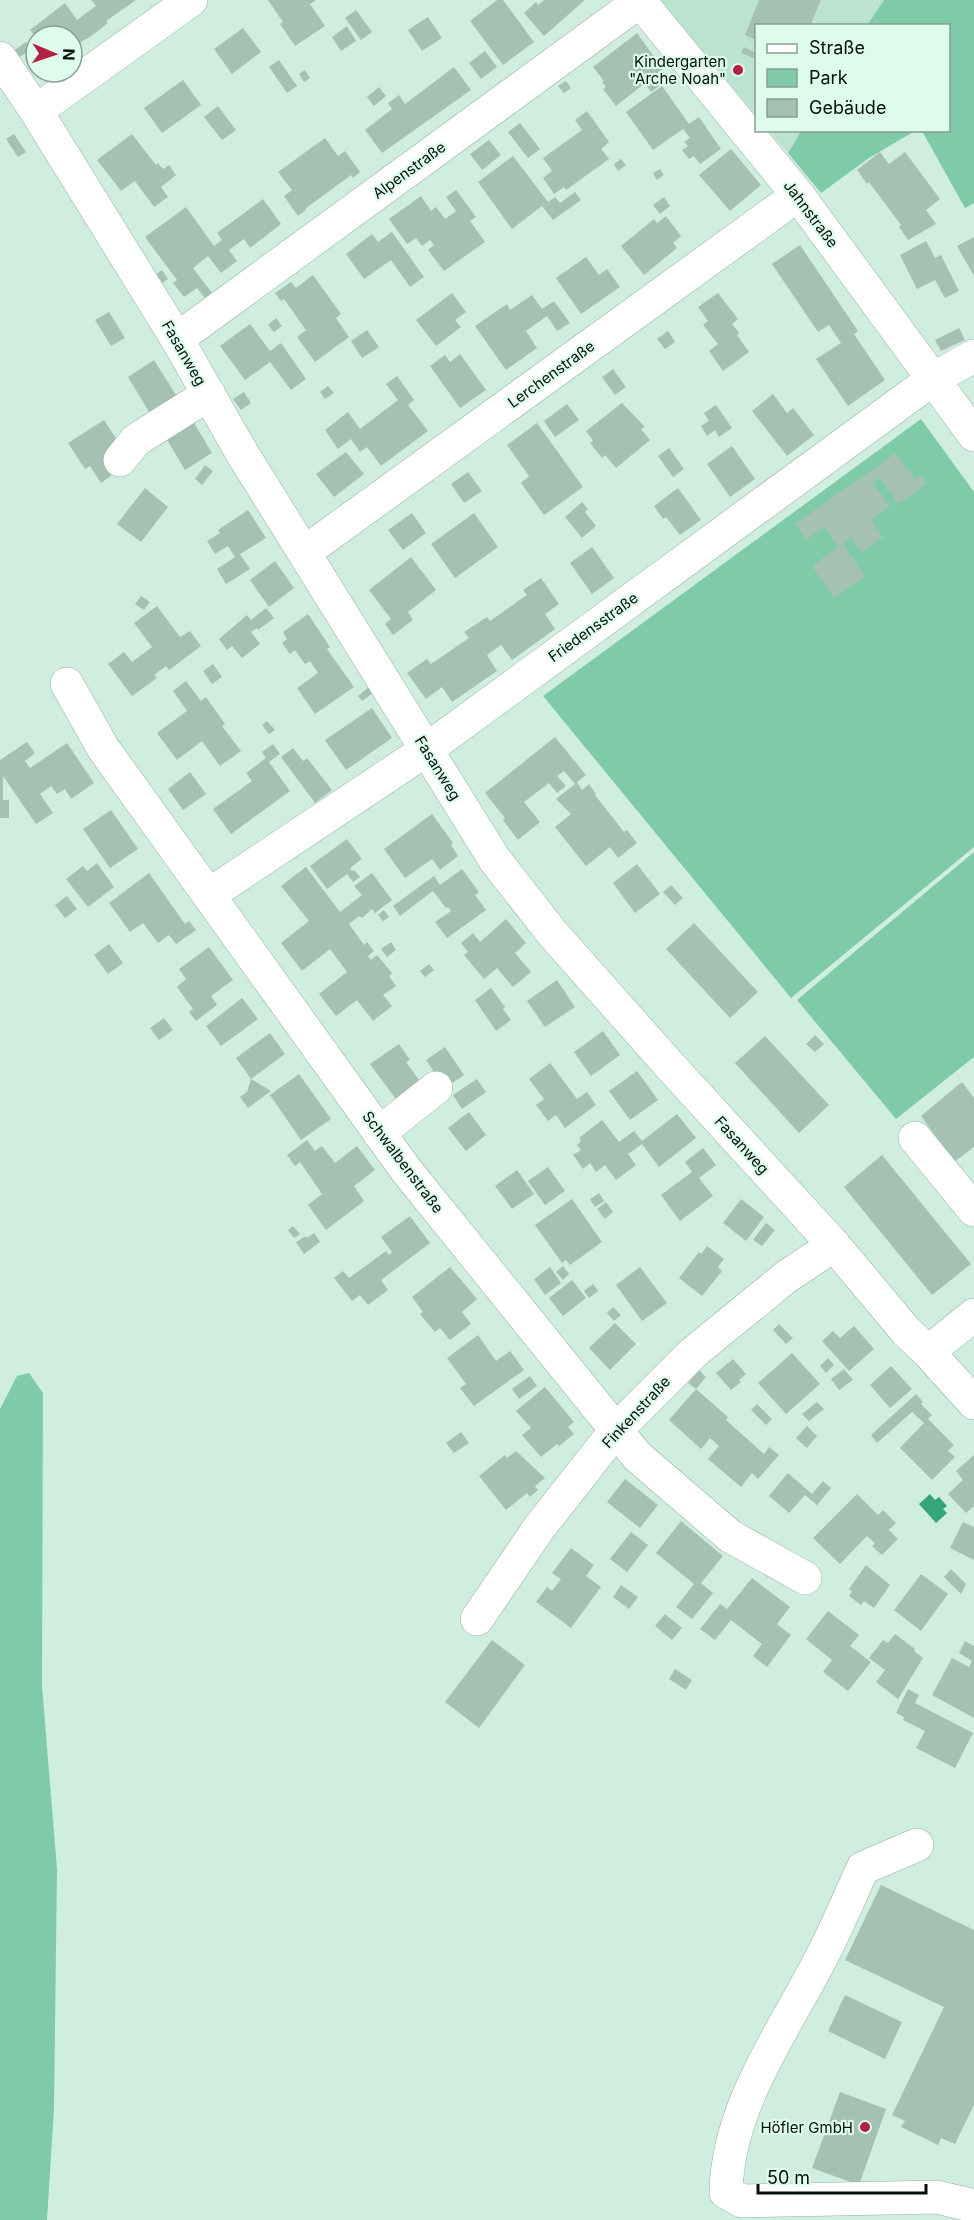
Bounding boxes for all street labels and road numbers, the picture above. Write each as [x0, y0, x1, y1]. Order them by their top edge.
street label: Alpenstraße [369, 137, 449, 203]
street label: Jahnstraße [779, 176, 843, 252]
street label: Fasanweg [158, 317, 210, 389]
street label: Lerchenstraße [504, 336, 598, 412]
street label: Friedensstraße [544, 588, 642, 666]
street label: Fasanweg [411, 732, 465, 804]
street label: Schwalbenstraße [358, 1107, 448, 1217]
street label: Fasanweg [711, 1112, 773, 1178]
street label: Finkenstraße [598, 1372, 674, 1452]

